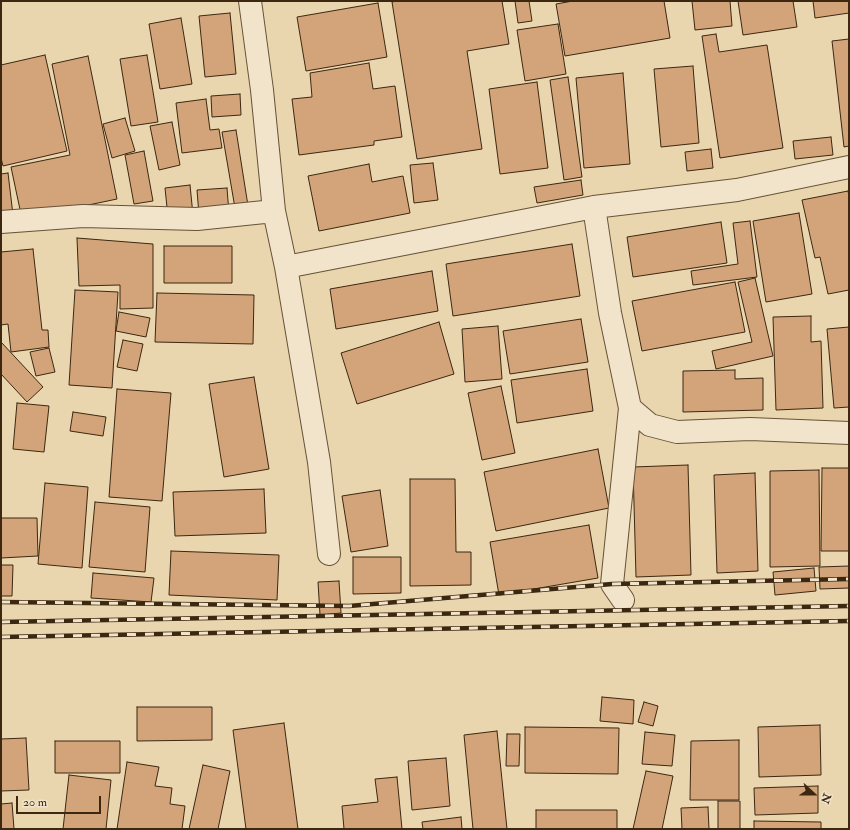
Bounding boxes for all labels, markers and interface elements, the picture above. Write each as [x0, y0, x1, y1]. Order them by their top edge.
north arrow [794, 774, 834, 814]
scale bar [18, 788, 103, 814]
text: N [818, 792, 834, 805]
text: 20 m [23, 795, 47, 810]

